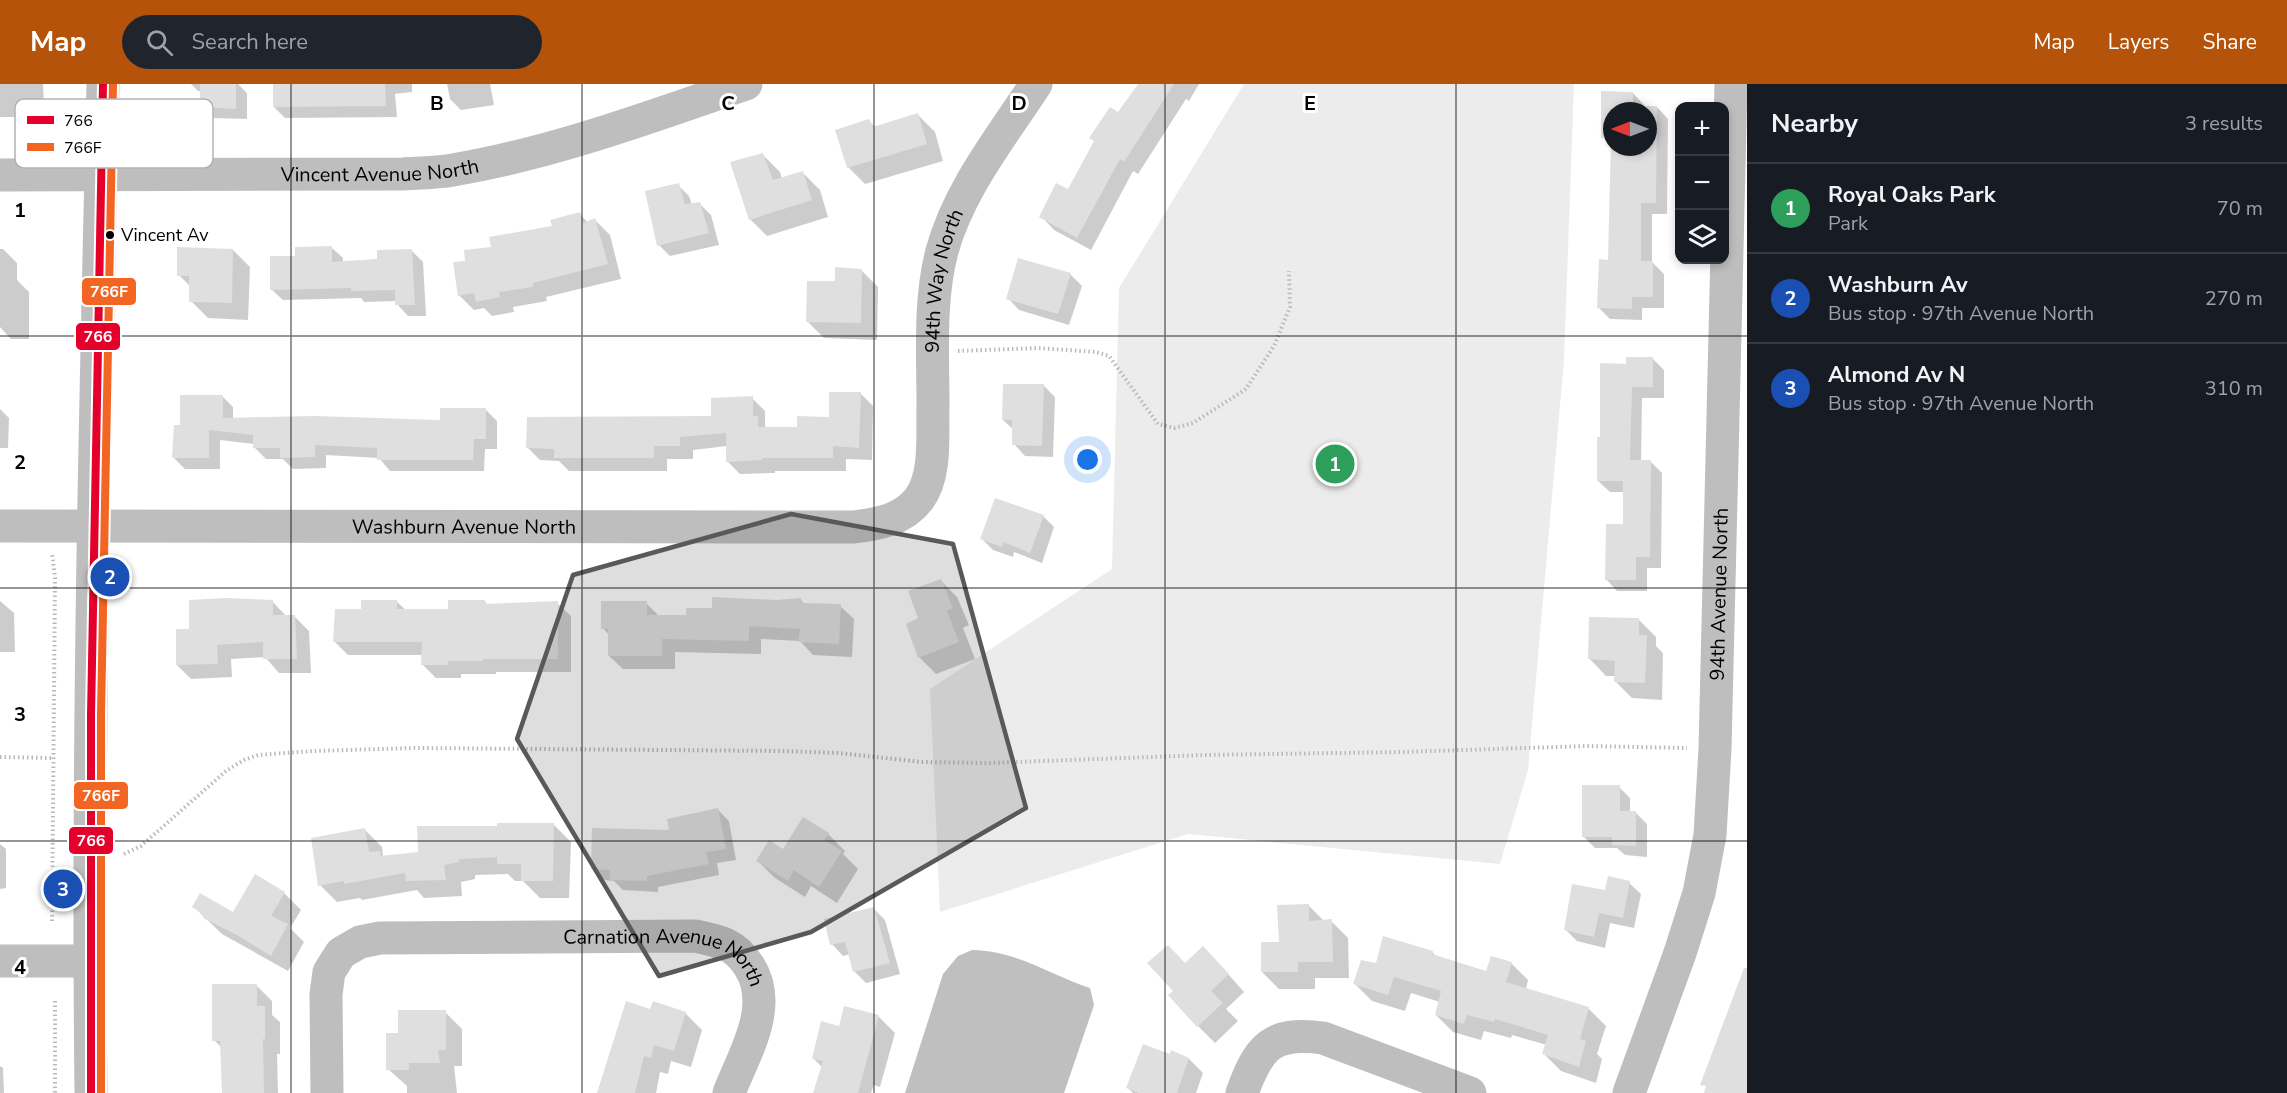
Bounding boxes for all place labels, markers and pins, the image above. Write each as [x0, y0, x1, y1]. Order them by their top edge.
place label: Vincent Av [120, 223, 209, 247]
marker: Vincent Av [104, 229, 116, 241]
pin: 1 [1316, 442, 1354, 487]
pin: 2 [90, 554, 130, 600]
pin: 3 [44, 866, 82, 912]

